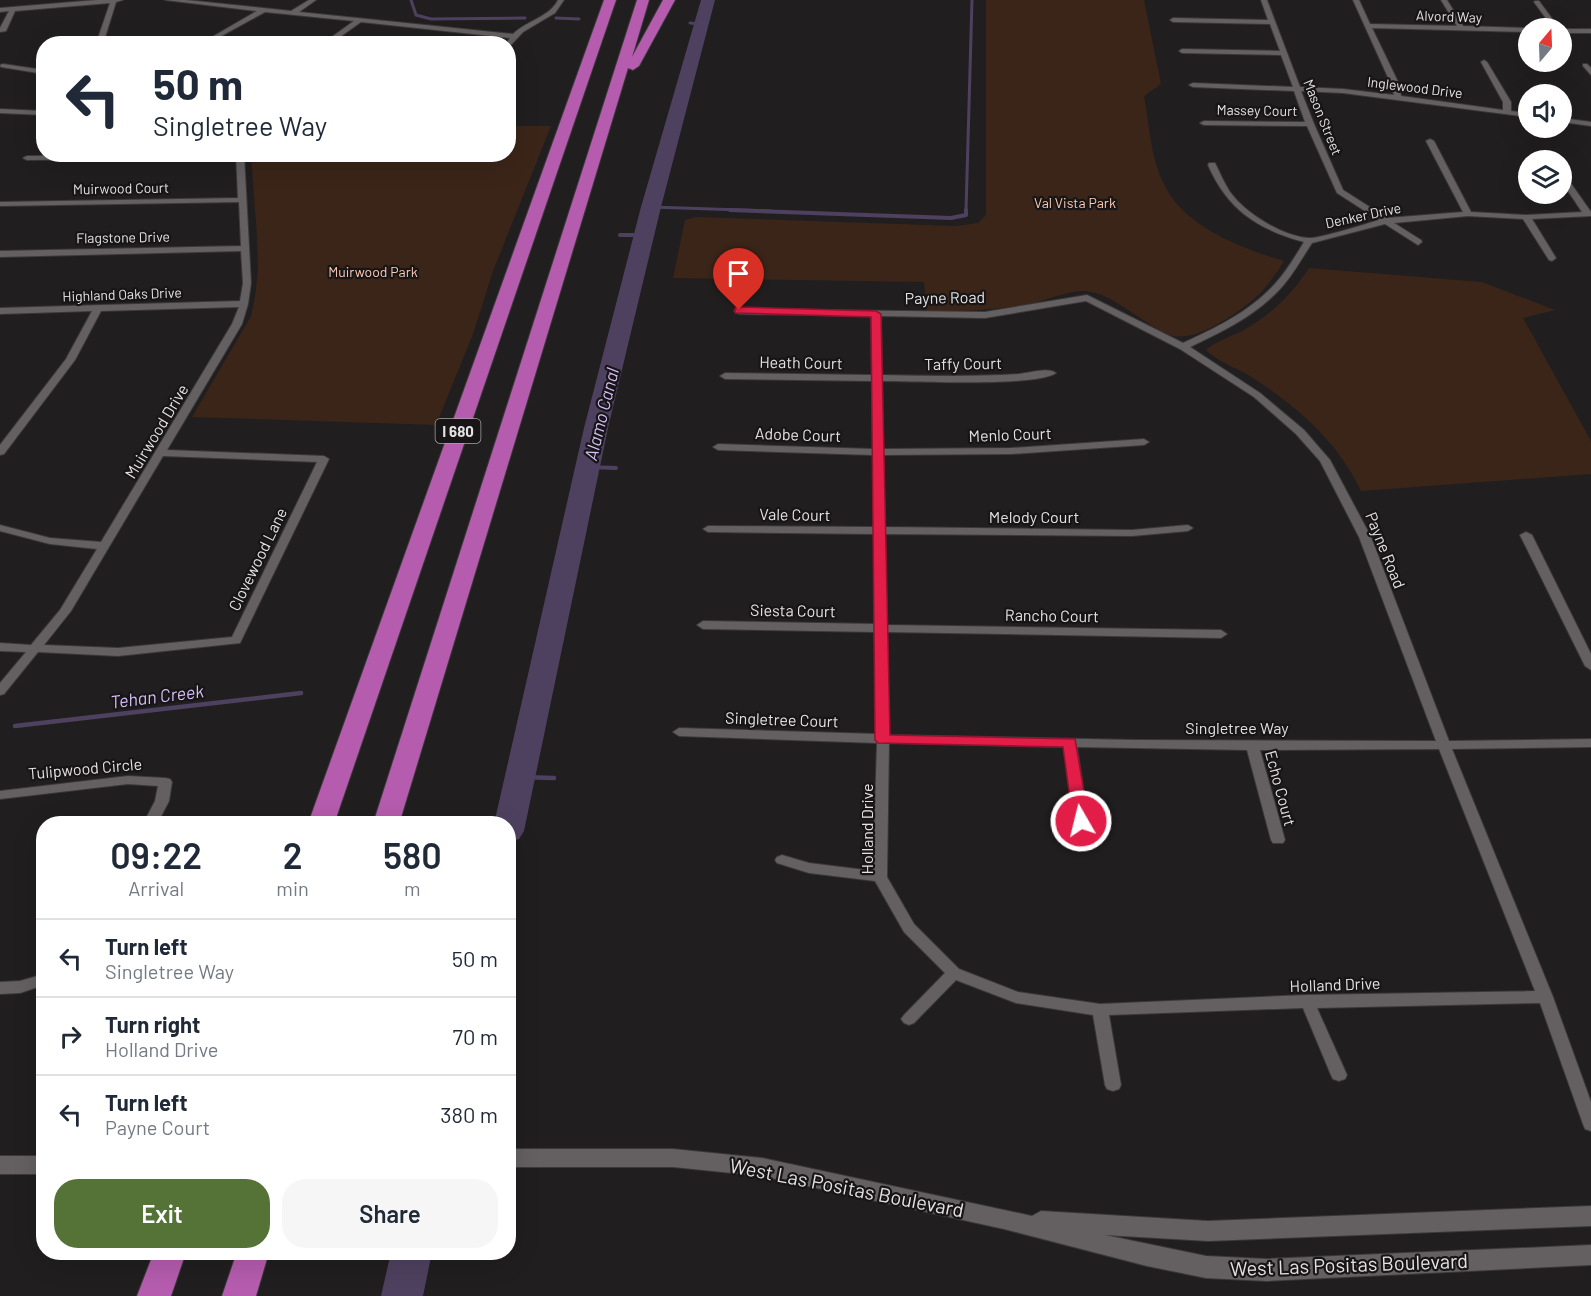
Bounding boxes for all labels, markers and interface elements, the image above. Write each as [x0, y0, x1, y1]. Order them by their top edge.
street label: Alvord Way [1416, 6, 1483, 26]
north arrow [1518, 18, 1572, 72]
map controls [1518, 18, 1572, 204]
text: 50 m [153, 58, 243, 108]
icon: left [54, 60, 132, 138]
street label: Inglewood Drive [1366, 73, 1464, 101]
street label: Mason Street [1300, 77, 1346, 157]
button: sound [1518, 84, 1572, 138]
street label: Massey Court [1216, 101, 1298, 119]
text: Singletree Way [153, 109, 327, 141]
button: layers [1518, 150, 1572, 204]
street label: Muirwood Court [73, 179, 169, 197]
park label: Val Vista Park [1034, 194, 1116, 211]
street label: Denker Drive [1324, 199, 1402, 231]
street label: Flagstone Drive [76, 228, 170, 246]
pin [713, 248, 764, 310]
icon: arrive [722, 257, 755, 290]
park label: Muirwood Park [328, 263, 418, 280]
street label: Highland Oaks Drive [62, 283, 182, 305]
street label: Payne Road [905, 287, 985, 307]
street label: Heath Court [759, 352, 843, 372]
street label: Taffy Court [924, 353, 1002, 373]
water label: Alamo Canal [579, 366, 623, 462]
street label: Muirwood Drive [120, 380, 192, 482]
road number: I 680 [436, 419, 480, 443]
street label: Adobe Court [755, 423, 841, 445]
street label: Menlo Court [968, 423, 1052, 445]
street label: Clovewood Lane [224, 504, 290, 614]
street label: Vale Court [759, 504, 831, 524]
street label: Melody Court [989, 507, 1079, 526]
street label: Payne Road [1362, 509, 1410, 591]
street label: Siesta Court [750, 600, 836, 620]
street label: Rancho Court [1005, 605, 1099, 625]
water label: Tehan Creek [109, 679, 205, 713]
street label: Singletree Court [725, 708, 839, 730]
street label: Singletree Way [1185, 718, 1289, 737]
street label: Echo Court [1262, 748, 1300, 828]
street label: Tulipwood Circle [27, 754, 143, 782]
street label: Holland Drive [857, 784, 876, 874]
position arrow [1049, 789, 1113, 853]
text: 09:22 [110, 833, 202, 876]
text: 2 [283, 833, 302, 876]
text: 580 [383, 833, 442, 876]
text: Arrival [128, 876, 184, 900]
text: min [276, 876, 309, 900]
text: m [404, 876, 421, 900]
text: Turn left [105, 933, 188, 959]
icon: left [54, 942, 87, 975]
text: 50 m [452, 945, 498, 971]
text: Singletree Way [105, 959, 234, 983]
street label: Holland Drive [1289, 973, 1381, 995]
text: Turn right [105, 1011, 200, 1037]
icon: right [54, 1020, 87, 1053]
text: 70 m [453, 1023, 498, 1049]
text: Holland Drive [105, 1037, 219, 1061]
text: Turn left [105, 1089, 188, 1115]
icon: left [54, 1098, 87, 1131]
text: 380 m [440, 1101, 498, 1127]
text: Payne Court [105, 1115, 210, 1139]
street label: West Las Positas Boulevard [728, 1153, 966, 1221]
button: Exit [54, 1179, 270, 1248]
button: Share [282, 1179, 498, 1248]
street label: West Las Positas Boulevard [1230, 1248, 1468, 1280]

